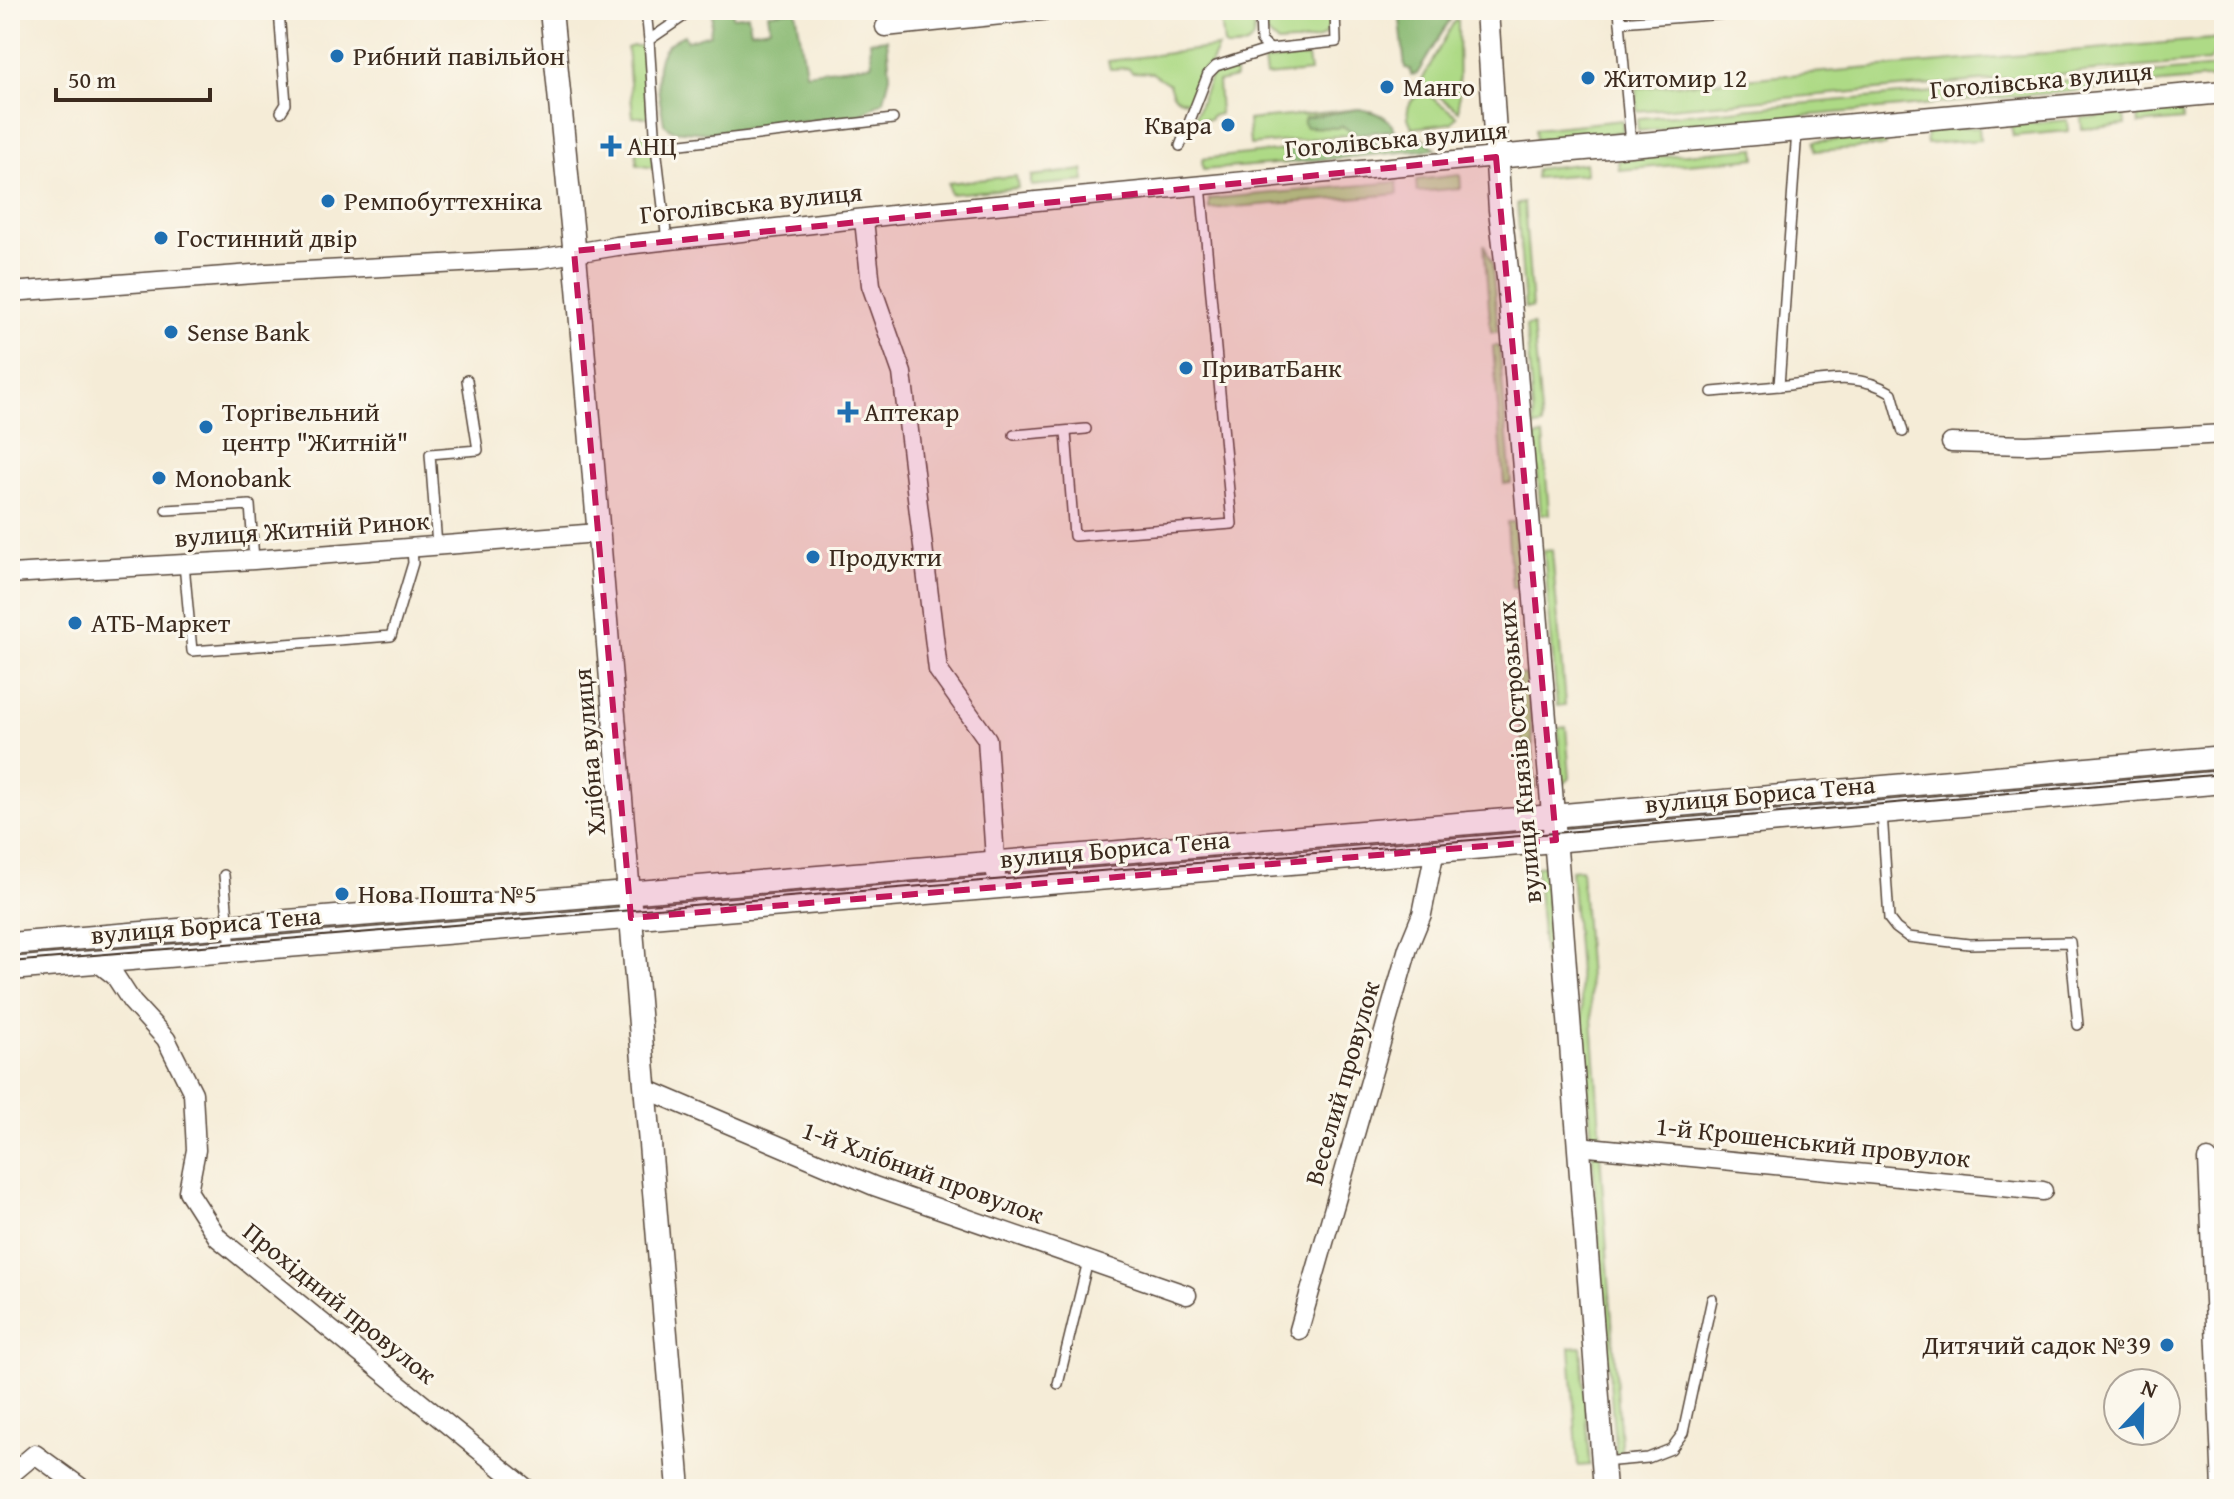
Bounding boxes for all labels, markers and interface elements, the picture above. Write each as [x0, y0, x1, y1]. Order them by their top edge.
place label: Рибний павільйон [353, 36, 565, 75]
marker: Рибний павільйон [328, 47, 346, 65]
street label: Гоголівська вулиця [1928, 50, 2154, 109]
scale bar [56, 52, 210, 102]
place label: Житомир 12 [1603, 58, 1747, 97]
text: 50 m [68, 62, 116, 97]
place label: Манго [1403, 67, 1475, 106]
marker: Житомир 12 [1579, 69, 1597, 87]
marker: Манго [1378, 78, 1396, 96]
place label: Квара [1145, 105, 1213, 144]
street label: Гоголівська вулиця [1283, 109, 1509, 168]
marker: Квара [1219, 116, 1237, 134]
place label: АНЦ [627, 126, 677, 165]
marker: АНЦ [602, 137, 620, 155]
street label: Гоголівська вулиця [638, 171, 864, 234]
place label: Ремпобуттехніка [344, 181, 543, 220]
marker: Ремпобуттехніка [319, 192, 337, 210]
place label: Гостинний двір [177, 218, 357, 257]
marker: Гостинний двір [152, 229, 170, 247]
place label: Sense Bank [187, 312, 310, 351]
marker: Sense Bank [162, 323, 180, 341]
place label: ПриватБанк [1202, 348, 1342, 387]
marker: ПриватБанк [1177, 359, 1195, 377]
place label: Торгівельний центр "Житній" [222, 392, 408, 461]
place label: Аптекар [864, 392, 959, 431]
marker: Аптекар [839, 403, 857, 421]
marker: Торгівельний центр "Житній" [197, 418, 215, 436]
place label: Monobank [175, 458, 292, 497]
marker: Monobank [150, 469, 168, 487]
street label: вулиця Житній Ринок [173, 500, 431, 557]
place label: Продукти [829, 537, 942, 576]
marker: Продукти [804, 548, 822, 566]
street label: вулиця Князів Острозьких [1486, 598, 1551, 905]
place label: АТБ-Маркет [91, 603, 231, 642]
marker: АТБ-Маркет [66, 614, 84, 632]
street label: Хлібна вулиця [562, 667, 615, 837]
street label: вулиця Бориса Тена [1643, 764, 1877, 823]
street label: вулиця Бориса Тена [998, 819, 1232, 878]
place label: Нова Пошта №5 [358, 874, 537, 913]
marker: Нова Пошта №5 [333, 885, 351, 903]
street label: вулиця Бориса Тена [89, 895, 323, 954]
street label: Веселий провулок [1294, 976, 1389, 1190]
street label: 1-й Крошенський провулок [1654, 1106, 1973, 1177]
street label: 1-й Хлібний провулок [797, 1110, 1050, 1234]
street label: Прохідний провулок [235, 1212, 446, 1393]
place label: Дитячий садок №39 [1921, 1325, 2151, 1364]
marker: Дитячий садок №39 [2158, 1336, 2176, 1354]
north arrow [2102, 1367, 2182, 1447]
text: N [2137, 1371, 2163, 1406]

